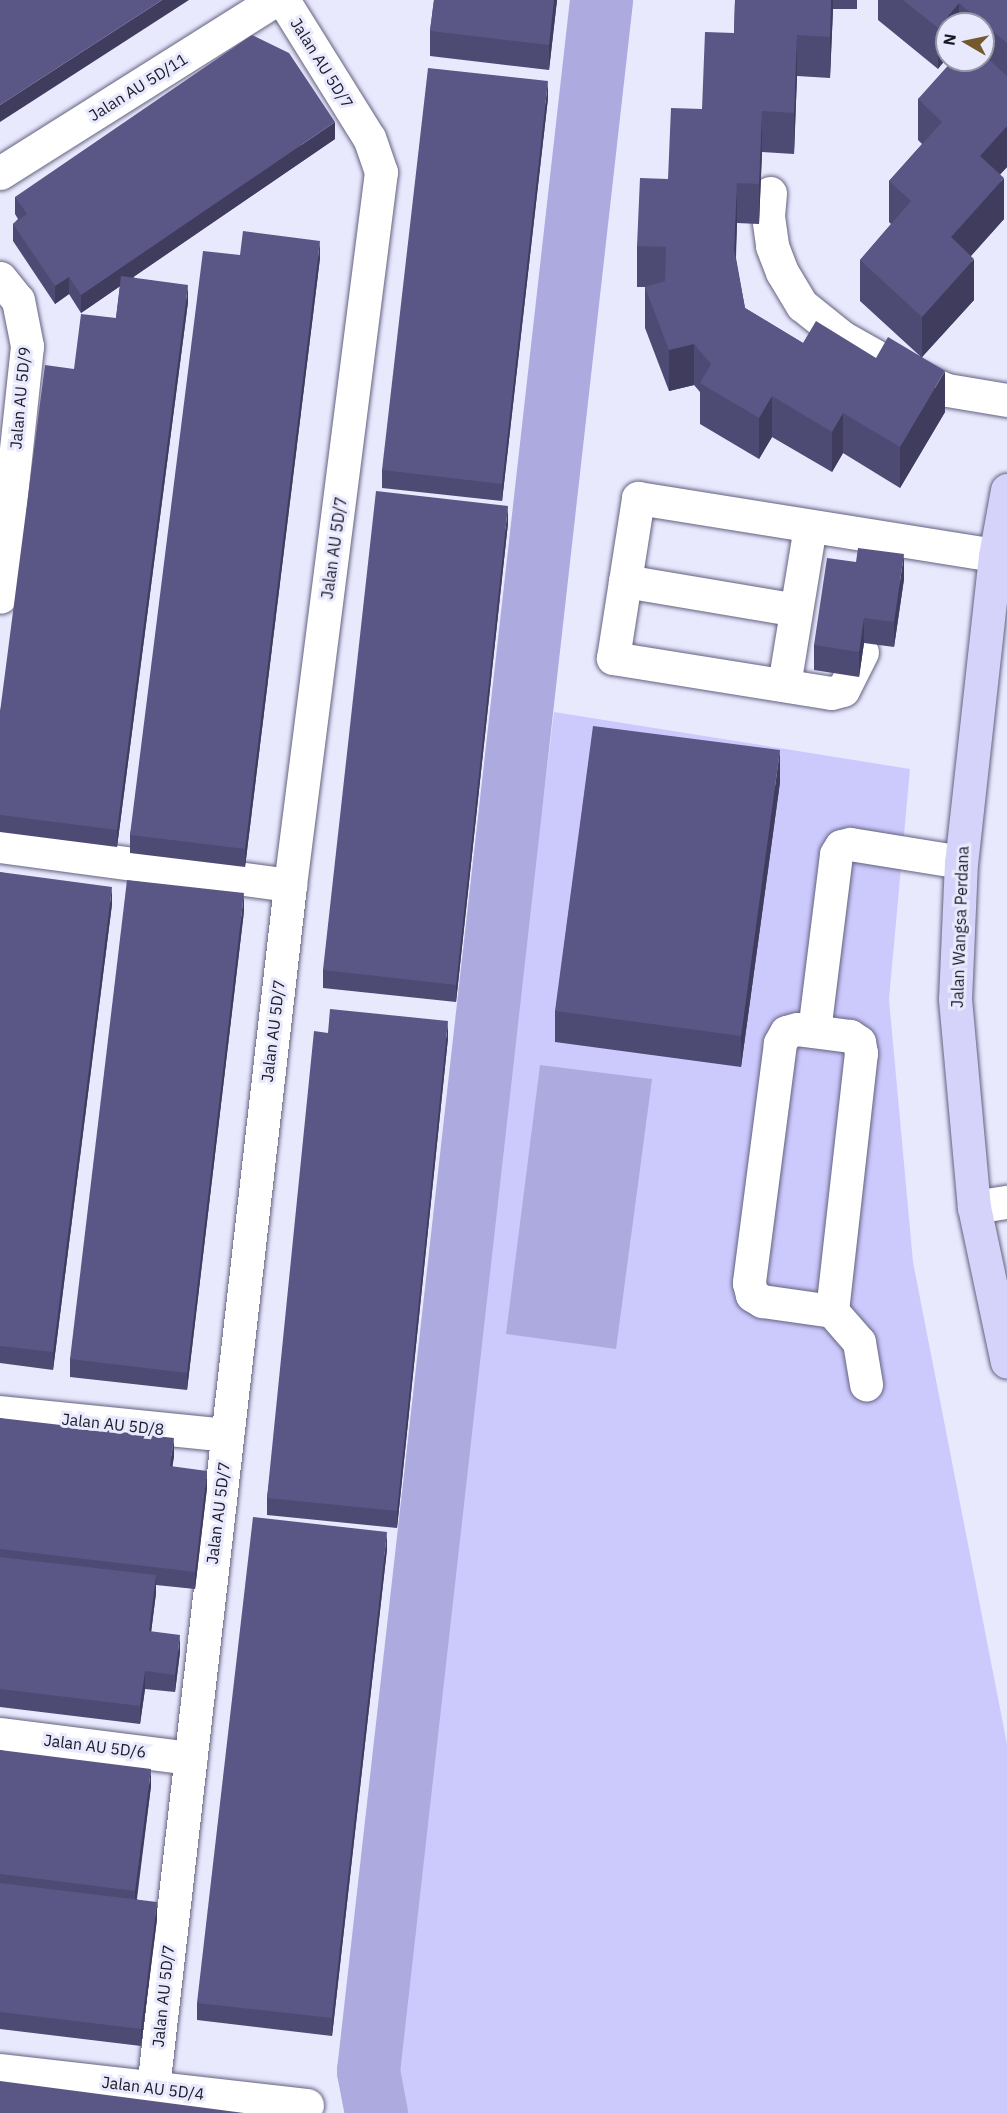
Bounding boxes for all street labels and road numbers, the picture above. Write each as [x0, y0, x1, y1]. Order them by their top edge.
street label: Jalan AU 5D/7 [287, 14, 357, 112]
street label: Jalan AU 5D/11 [85, 49, 191, 125]
street label: Jalan AU 5D/9 [6, 346, 34, 450]
street label: Jalan AU 5D/7 [317, 496, 351, 600]
street label: Jalan Wangsa Perdana [948, 846, 972, 1008]
street label: Jalan AU 5D/7 [257, 979, 289, 1083]
street label: Jalan AU 5D/8 [61, 1409, 165, 1439]
street label: Jalan AU 5D/7 [202, 1461, 234, 1565]
street label: Jalan AU 5D/6 [43, 1730, 147, 1762]
street label: Jalan AU 5D/7 [148, 1944, 178, 2048]
street label: Jalan AU 5D/4 [101, 2072, 205, 2104]

